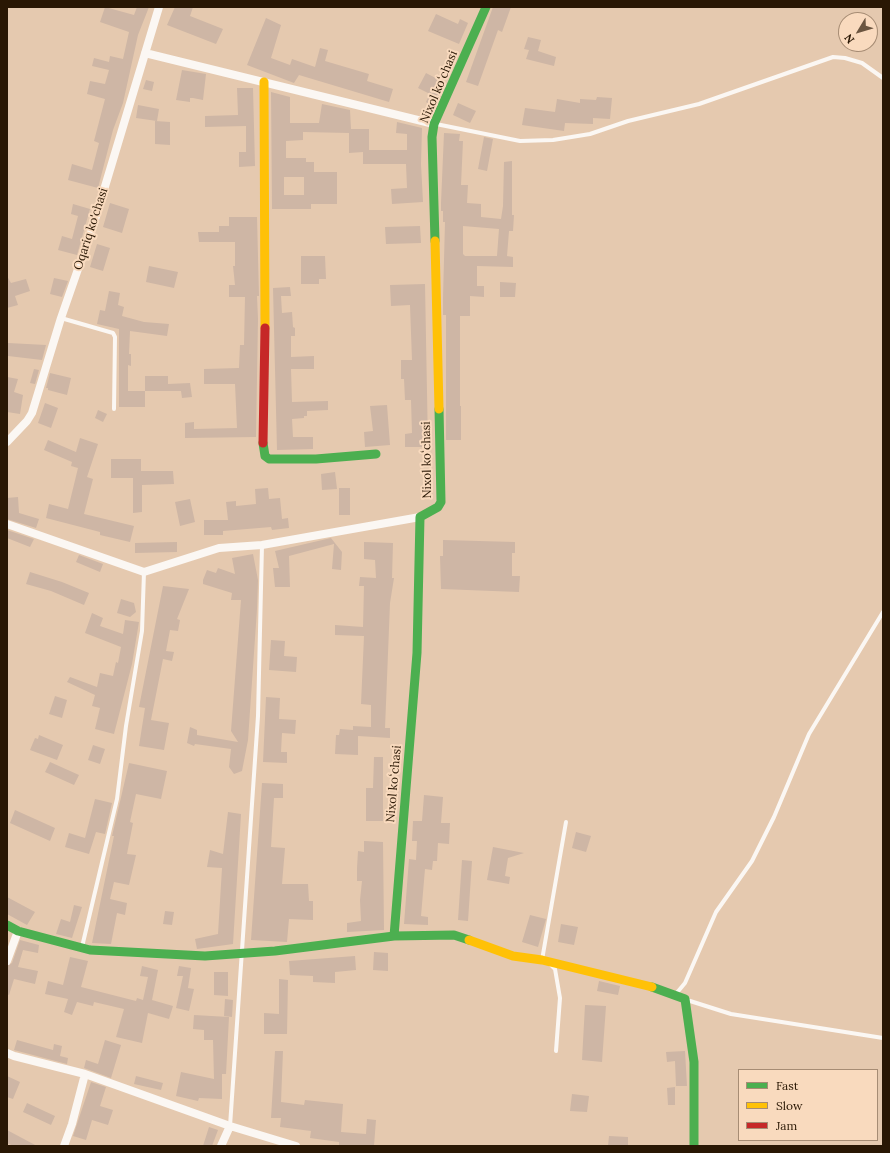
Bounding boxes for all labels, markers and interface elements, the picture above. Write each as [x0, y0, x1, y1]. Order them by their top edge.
north arrow [838, 12, 878, 52]
text: N [841, 31, 857, 46]
street label: Nixol koʻchasi [417, 49, 461, 125]
street label: Oqariq ko'chasi [71, 186, 111, 272]
street label: Nixol koʻchasi [419, 421, 435, 499]
street label: Nixol koʻchasi [383, 745, 405, 823]
legend [738, 1069, 878, 1141]
text: Fast [776, 1078, 799, 1093]
text: Slow [776, 1098, 803, 1113]
text: Jam [776, 1118, 797, 1133]

